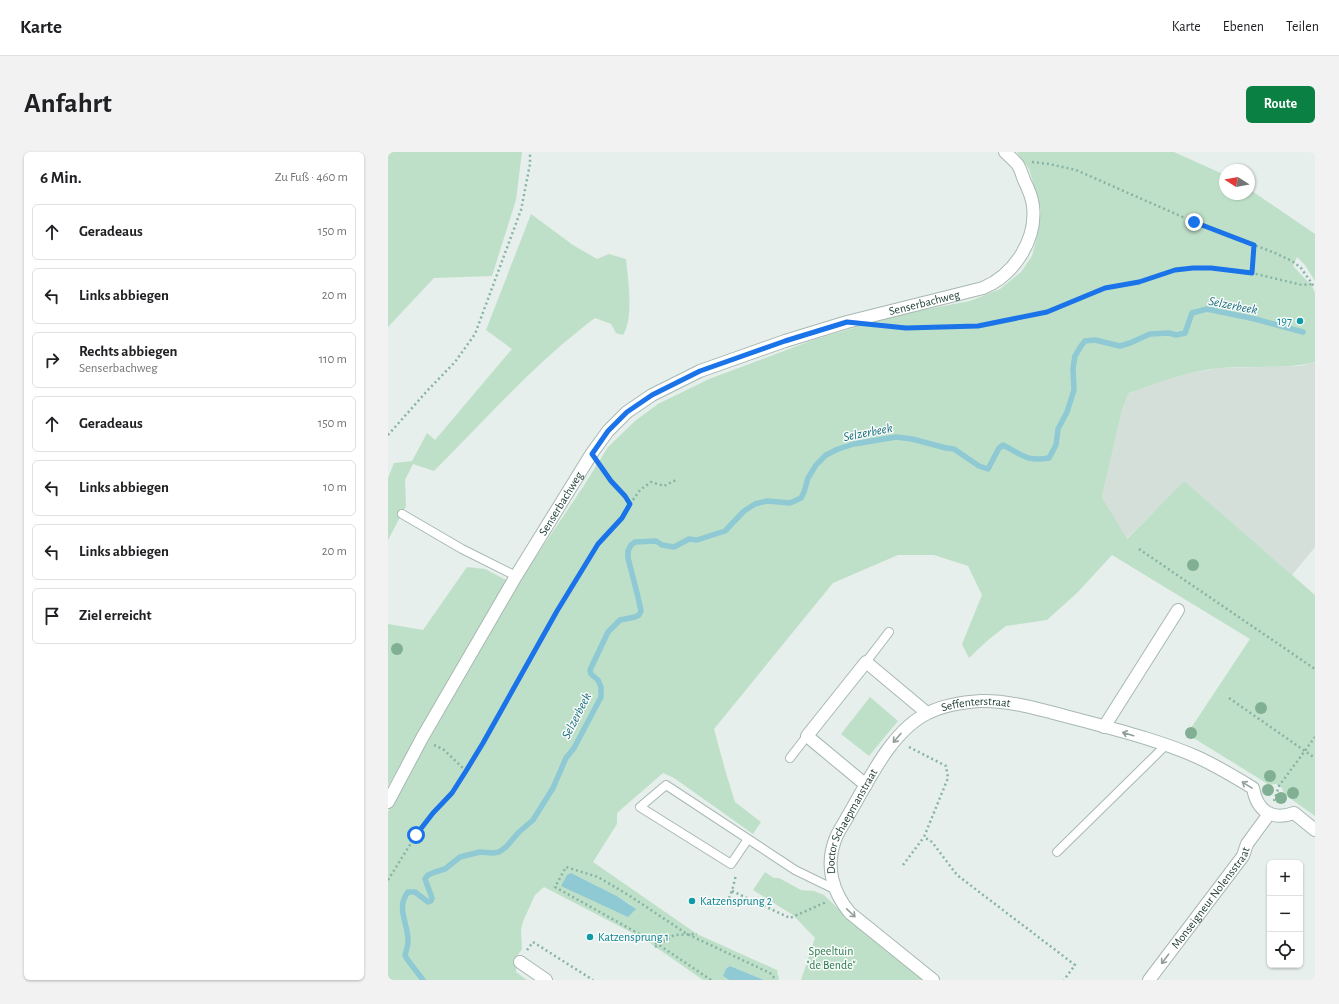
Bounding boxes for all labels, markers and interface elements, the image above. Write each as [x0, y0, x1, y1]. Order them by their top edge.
text: Karte [20, 18, 62, 37]
text: Karte [1172, 20, 1201, 34]
text: Ebenen [1223, 20, 1264, 34]
text: Teilen [1286, 20, 1319, 34]
button: Route [1246, 86, 1315, 123]
text: Anfahrt [24, 90, 112, 118]
north arrow [1219, 164, 1255, 200]
text: 6 Min. [40, 169, 82, 186]
text: Zu Fuß · 460 m [275, 171, 348, 184]
route end [1185, 213, 1203, 231]
icon: ahead [41, 221, 63, 243]
text: Geradeaus [79, 224, 143, 239]
text: 150 m [318, 225, 347, 238]
icon: left [41, 285, 63, 307]
text: Links abbiegen [79, 288, 169, 303]
street label: Senserbachweg [888, 288, 961, 317]
text: 20 m [322, 289, 347, 302]
water label: Selzerbeek [1207, 295, 1259, 317]
place label: 197 [1277, 315, 1292, 327]
marker: 197 [1295, 316, 1305, 326]
text: Rechts abbiegen [79, 344, 177, 359]
icon: right [41, 349, 63, 371]
text: 110 m [319, 353, 347, 366]
text: Senserbachweg [79, 362, 158, 375]
icon: ahead [41, 413, 63, 435]
text: Geradeaus [79, 416, 143, 431]
text: 150 m [318, 417, 347, 430]
water label: Selzerbeek [842, 422, 894, 444]
street label: Senserbachweg [537, 469, 585, 538]
icon: left [41, 477, 63, 499]
text: Links abbiegen [79, 480, 169, 495]
text: 10 m [323, 481, 347, 494]
icon: left [41, 541, 63, 563]
text: Links abbiegen [79, 544, 169, 559]
text: 20 m [322, 545, 347, 558]
icon: arrive [41, 605, 63, 627]
text: Ziel erreicht [79, 608, 152, 623]
water label: Selzerbeek [560, 691, 594, 741]
street label: Seffenterstraat [940, 695, 1012, 713]
one-way arrow [1122, 730, 1135, 737]
one-way arrow [893, 733, 902, 743]
street label: Doctor Schaepmanstraat [825, 766, 880, 875]
one-way arrow [1241, 780, 1253, 788]
route start [407, 826, 425, 844]
street label: Monseigneur Nolensstraat [1169, 845, 1252, 951]
map controls [1267, 860, 1303, 968]
button: + [1267, 860, 1303, 896]
place label: Katzensprung 2 [700, 895, 773, 907]
marker: Katzensprung 2 [687, 896, 697, 906]
button: − [1267, 896, 1303, 932]
one-way arrow [846, 909, 856, 918]
place label: Katzensprung 1 [598, 931, 669, 943]
marker: Katzensprung 1 [585, 932, 595, 942]
button: locate [1267, 932, 1303, 968]
park label: Speeltuin "de Bende" [806, 945, 856, 971]
one-way arrow [1161, 953, 1169, 964]

